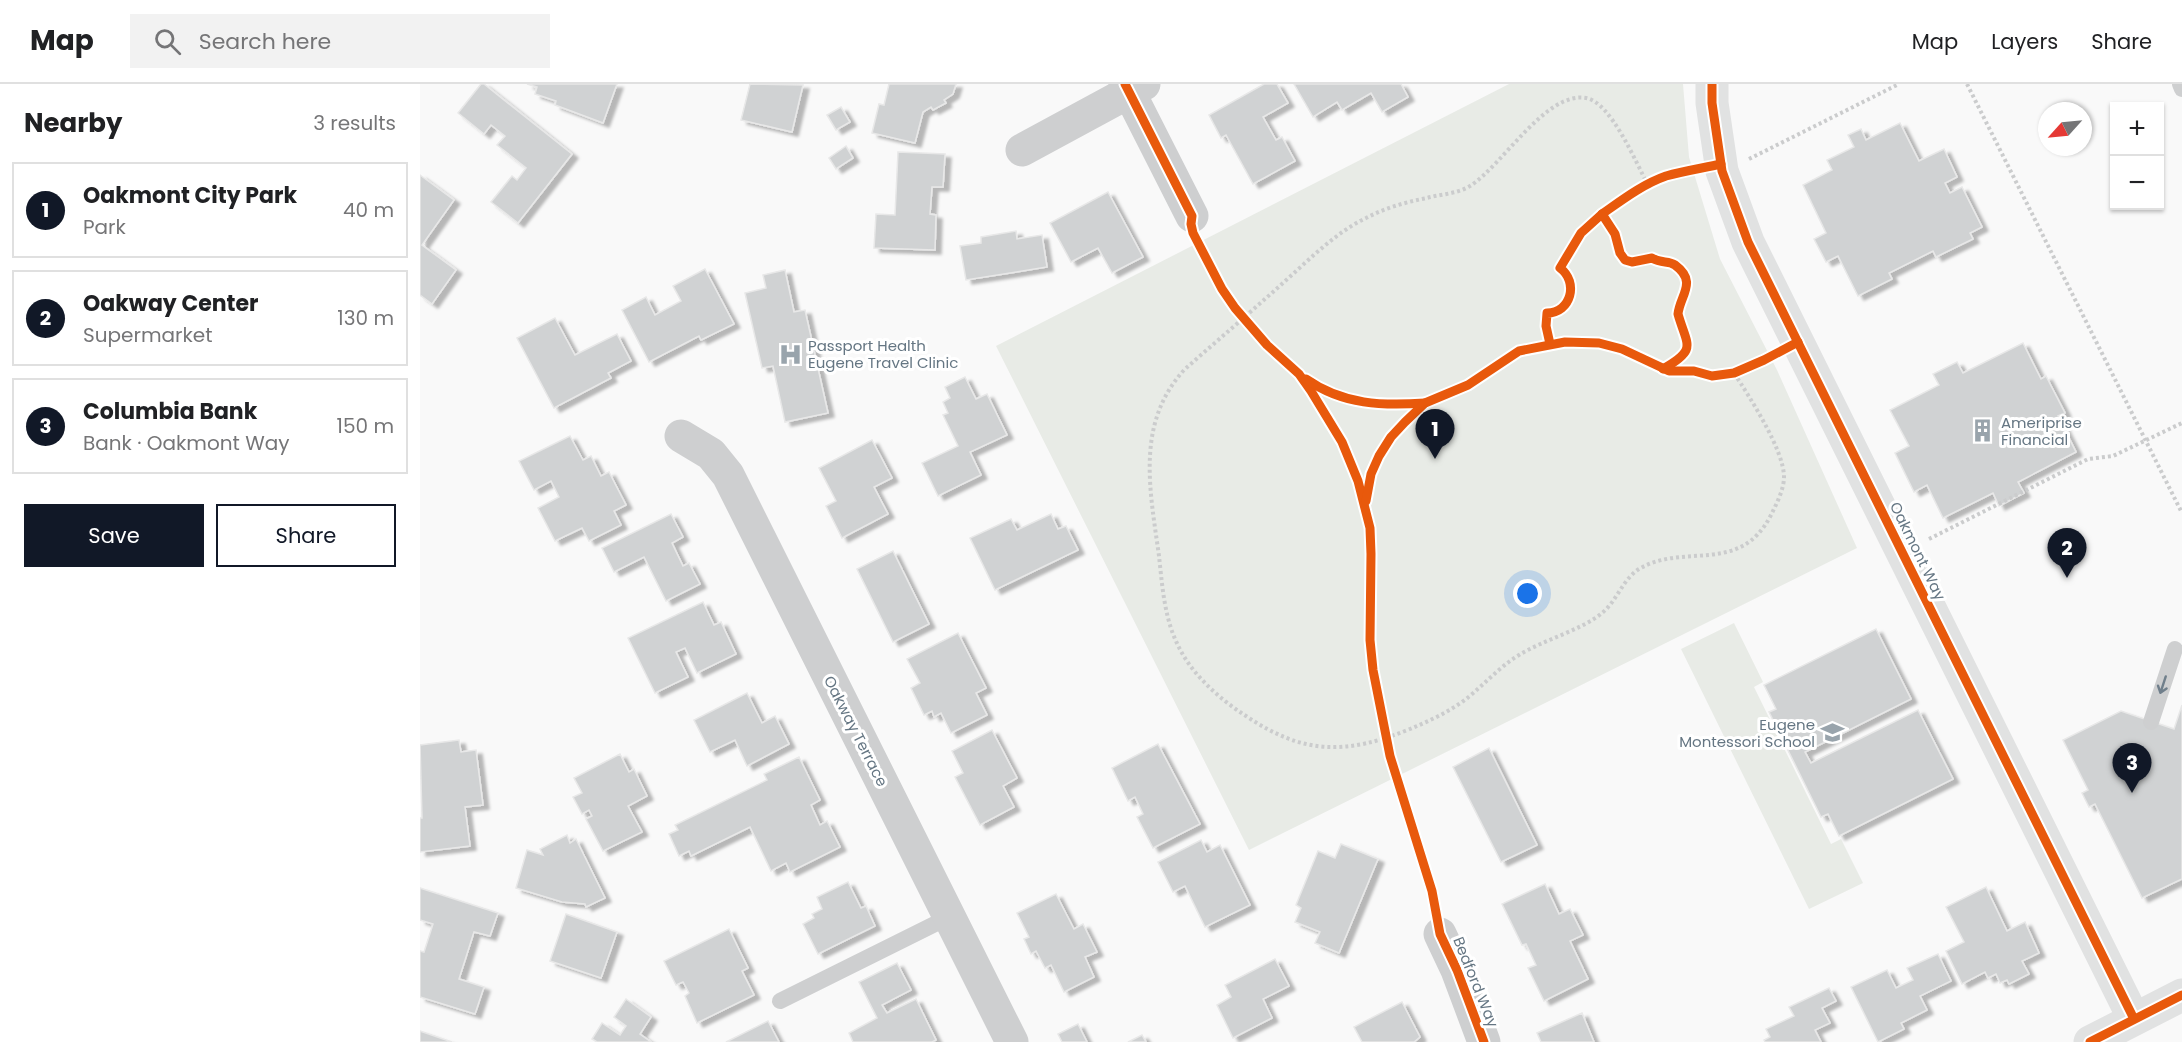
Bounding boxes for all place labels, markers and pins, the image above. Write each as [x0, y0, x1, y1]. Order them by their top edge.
place label: Passport Health Eugene Travel Clinic [808, 335, 958, 373]
hospital icon: Passport Health Eugene Travel Clinic [777, 341, 803, 367]
pin: 1 [1416, 410, 1454, 459]
place label: Ameriprise Financial [2001, 412, 2082, 450]
building icon: Ameriprise Financial [1970, 418, 1996, 444]
pin: 2 [2048, 528, 2086, 578]
place label: Eugene Montessori School [1679, 714, 1815, 752]
school or university icon: Eugene Montessori School [1820, 720, 1846, 746]
pin: 3 [2112, 744, 2152, 793]

